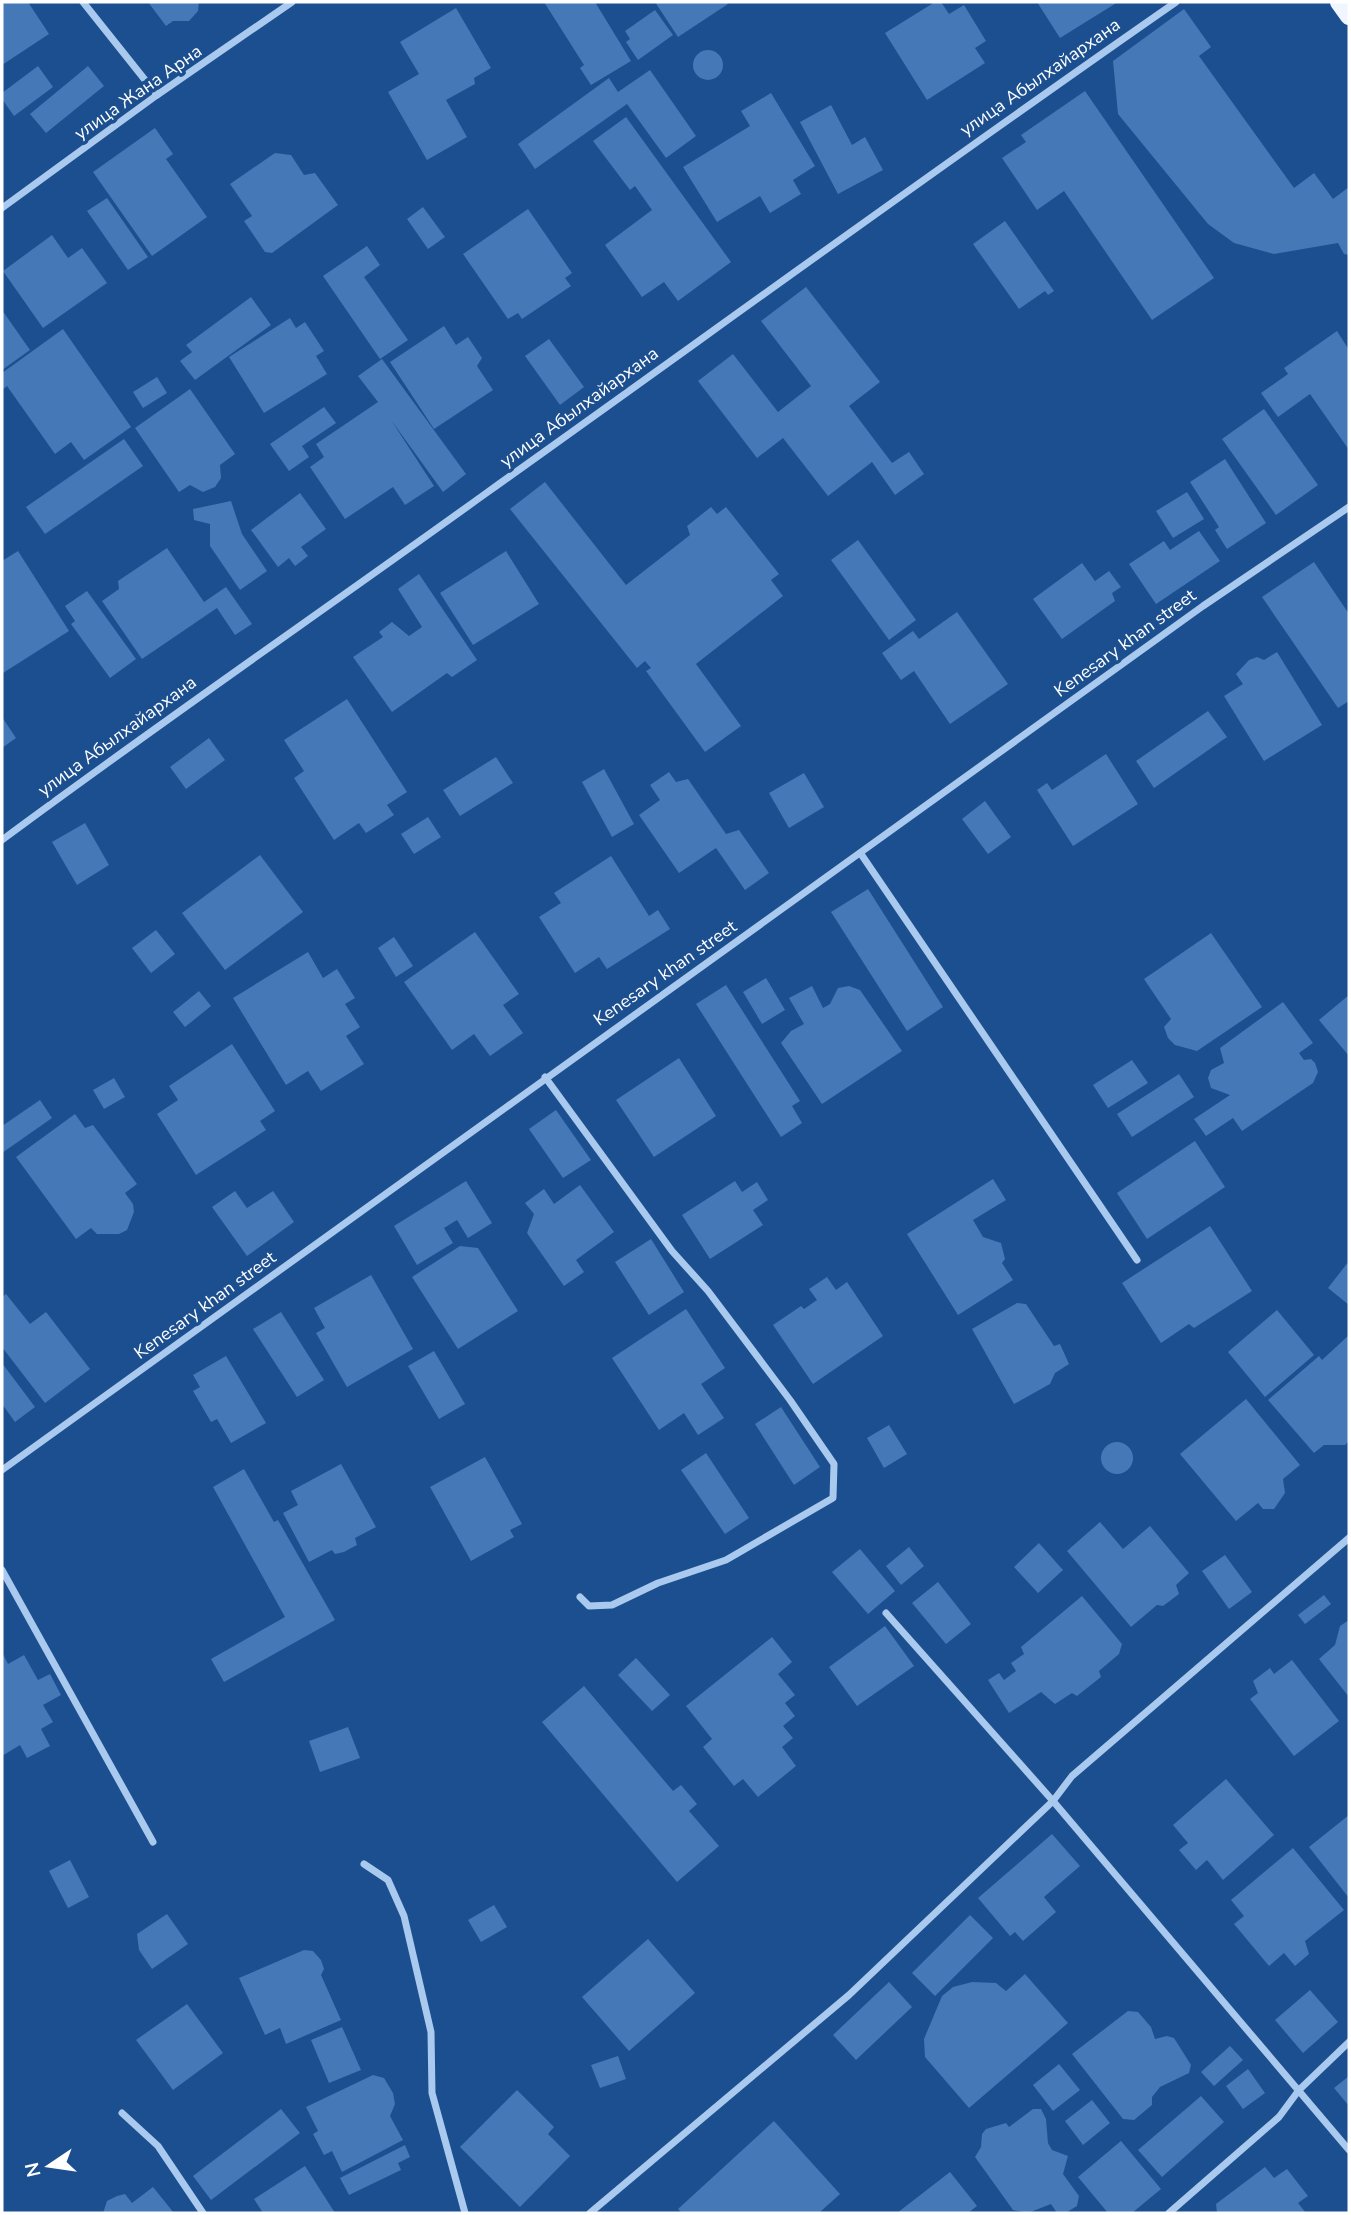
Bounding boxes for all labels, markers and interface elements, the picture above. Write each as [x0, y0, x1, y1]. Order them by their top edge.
street label: улица Абылхайархана [955, 12, 1125, 142]
street label: улица Жана Арна [69, 39, 207, 145]
street label: улица Абылхайархана [495, 341, 663, 473]
street label: Kenesary khan street [1049, 583, 1201, 703]
street label: улица Абылхайархана [33, 670, 201, 802]
street label: Kenesary khan street [589, 914, 742, 1032]
street label: Kenesary khan street [129, 1245, 281, 1365]
north arrow [14, 2131, 84, 2201]
text: N [19, 2160, 48, 2179]

